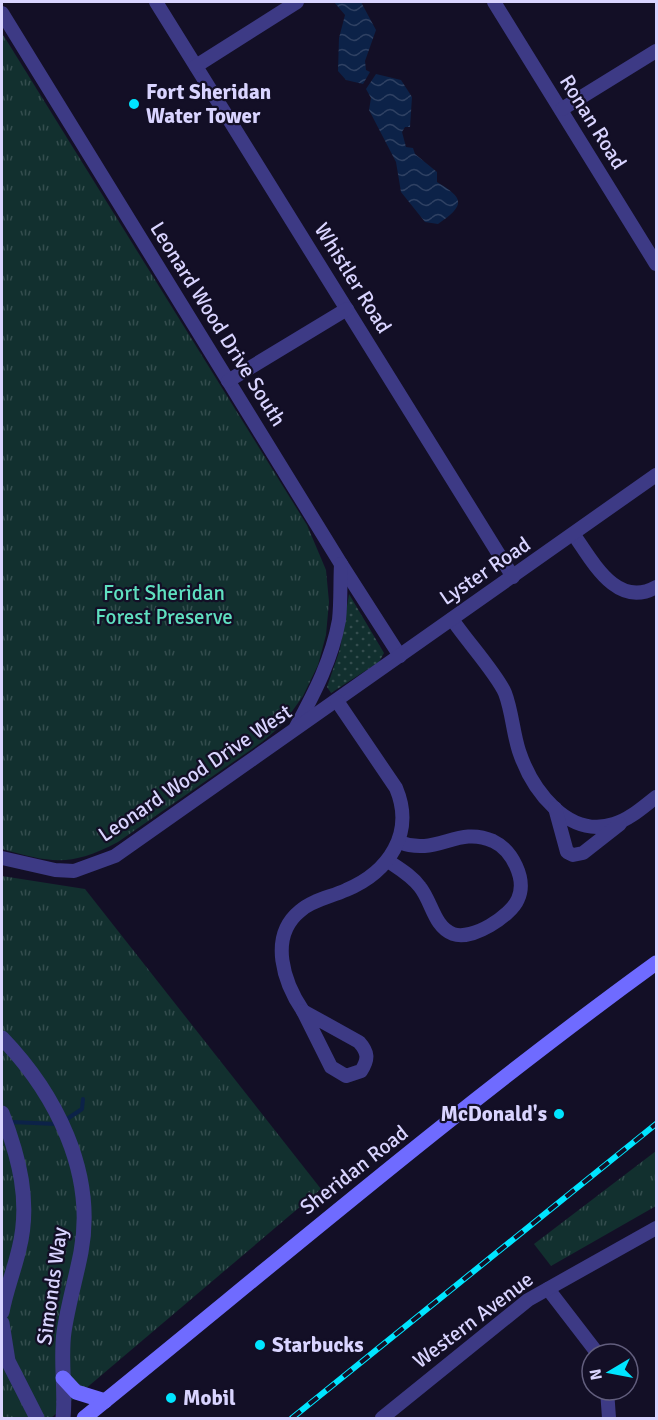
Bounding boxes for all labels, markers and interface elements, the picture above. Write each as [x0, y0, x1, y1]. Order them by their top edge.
street label: Ronan Road [554, 70, 632, 174]
place label: Fort Sheridan Water Tower [146, 79, 271, 129]
marker: Fort Sheridan Water Tower [127, 97, 141, 111]
street label: Leonard Wood Drive South [144, 217, 292, 431]
street label: Whistler Road [309, 218, 397, 338]
street label: Lyster Road [435, 531, 535, 611]
park label: Fort Sheridan Forest Preserve [95, 580, 233, 630]
street label: Leonard Wood Drive West [93, 699, 297, 847]
place label: McDonald's [440, 1101, 547, 1127]
marker: McDonald's [552, 1107, 566, 1121]
street label: Sheridan Road [295, 1120, 413, 1220]
street label: Simonds Way [31, 1225, 73, 1347]
street label: Western Avenue [408, 1266, 538, 1374]
place label: Starbucks [272, 1332, 364, 1358]
marker: Starbucks [253, 1338, 267, 1352]
north arrow [580, 1342, 640, 1402]
text: N [585, 1367, 607, 1382]
place label: Mobil [183, 1385, 236, 1411]
marker: Mobil [164, 1391, 178, 1405]

